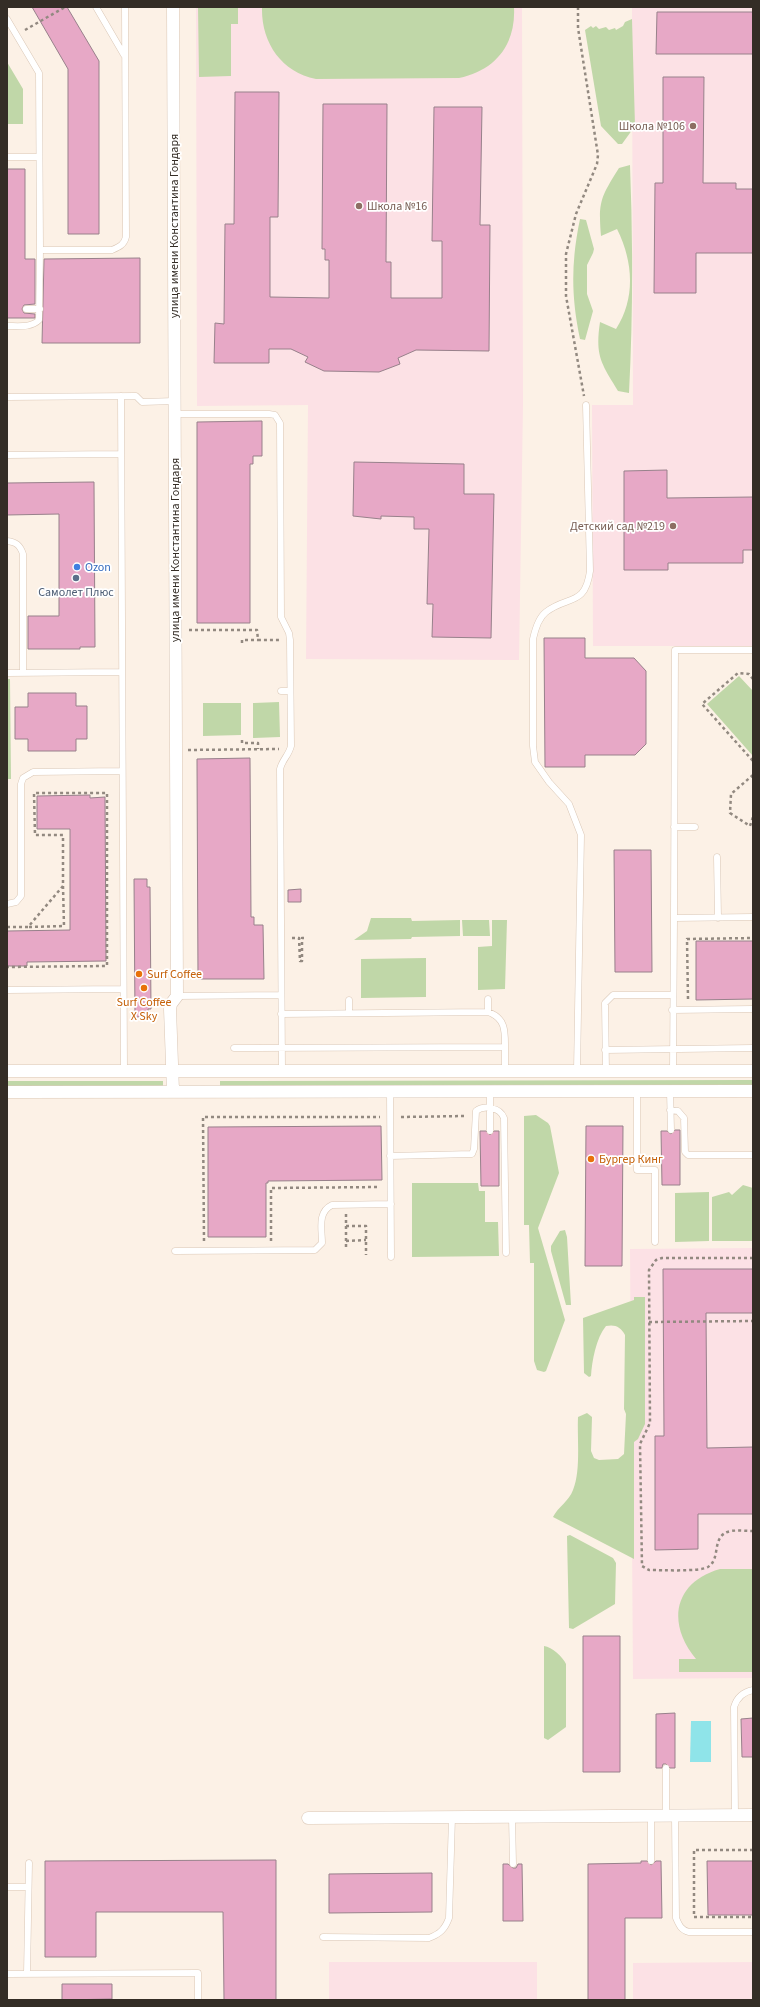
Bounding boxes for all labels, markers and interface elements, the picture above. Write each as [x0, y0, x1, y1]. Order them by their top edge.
place label: Школа №106 [619, 118, 685, 135]
marker: Школа №106 [688, 121, 698, 131]
street label: улица имени Константина Гондаря [166, 134, 183, 318]
place label: Школа №16 [367, 198, 427, 215]
marker: Школа №16 [354, 201, 364, 211]
street label: улица имени Константина Гондаря [167, 458, 184, 642]
place label: Детский сад №219 [570, 518, 665, 535]
marker: Детский сад №219 [668, 521, 678, 531]
place label: Ozon [85, 559, 111, 576]
marker: Ozon [72, 562, 82, 572]
marker: Самолет Плюс [71, 573, 81, 583]
place label: Самолет Плюс [38, 584, 114, 601]
place label: Surf Coffee [147, 966, 202, 983]
marker: Surf Coffee [134, 969, 144, 979]
marker: Surf Coffee X Sky [139, 983, 149, 993]
place label: Surf Coffee X Sky [116, 994, 172, 1025]
place label: Бургер Кинг [599, 1151, 663, 1168]
marker: Бургер Кинг [586, 1154, 596, 1164]

